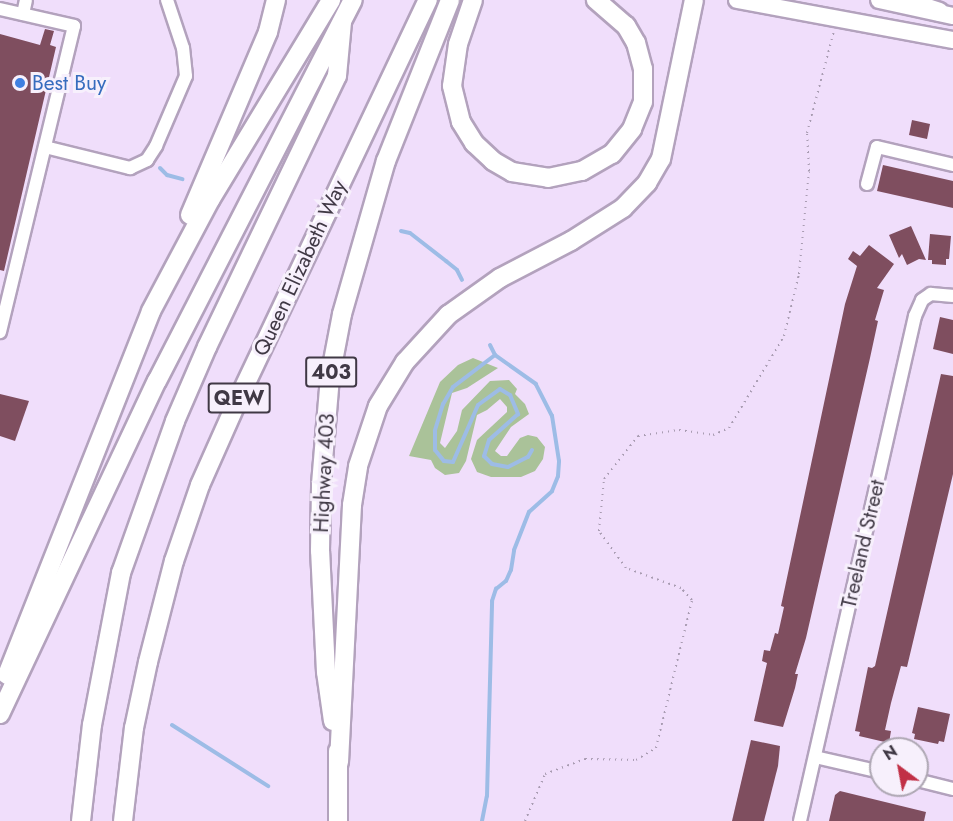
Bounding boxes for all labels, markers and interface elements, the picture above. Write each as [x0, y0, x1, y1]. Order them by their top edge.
place label: Best Buy [32, 70, 106, 96]
marker: Best Buy [13, 76, 27, 90]
street label: Queen Elizabeth Way [248, 176, 352, 360]
road number: 403 [304, 355, 358, 389]
road number: QEW [208, 381, 270, 415]
street label: Highway 403 [308, 413, 340, 533]
street label: Treeland Street [836, 477, 890, 611]
north arrow [869, 737, 929, 797]
text: N [879, 740, 902, 766]

